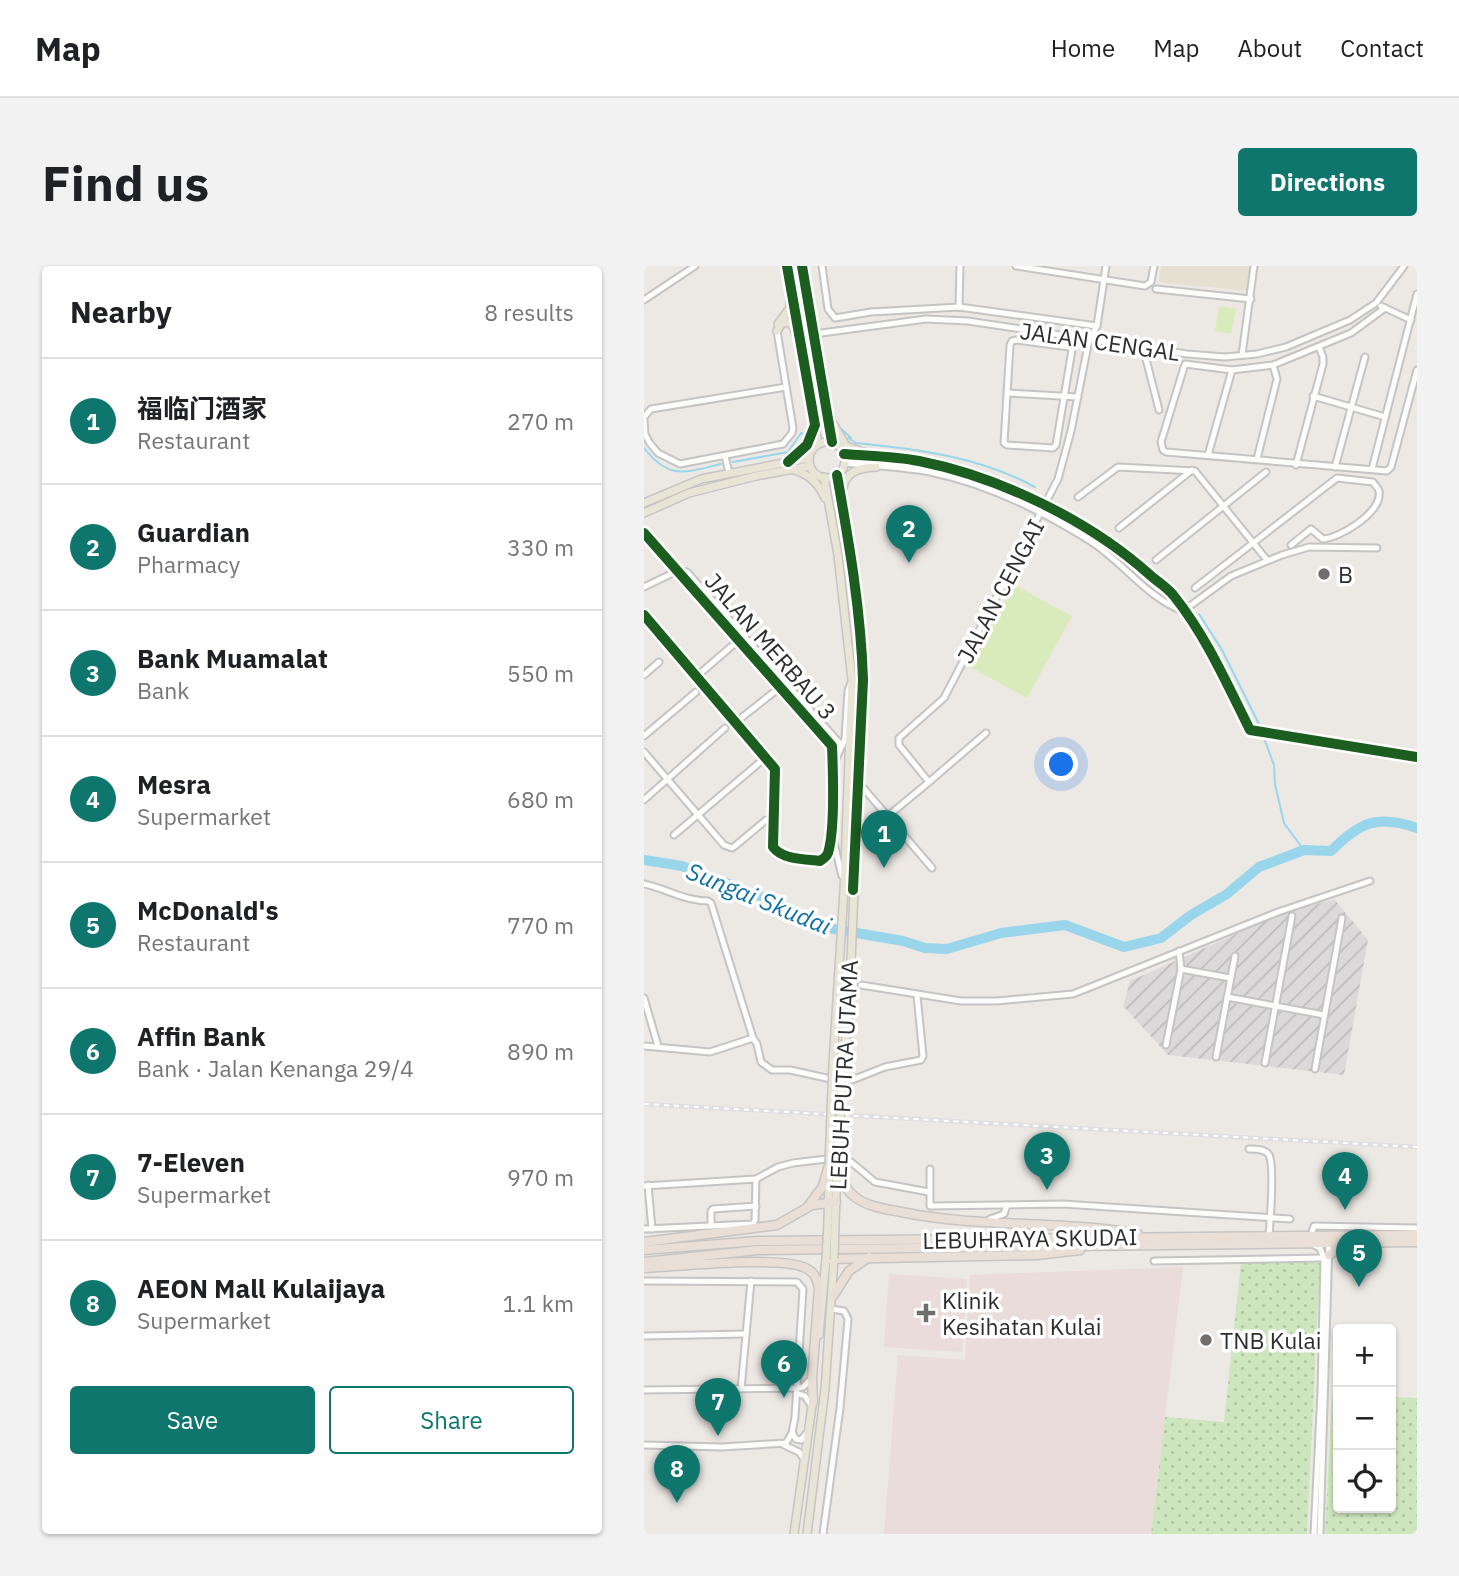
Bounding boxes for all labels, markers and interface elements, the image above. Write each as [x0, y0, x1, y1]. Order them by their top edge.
text: Map [35, 27, 101, 70]
text: Home [1051, 32, 1115, 64]
text: Map [1153, 32, 1199, 64]
text: About [1237, 32, 1302, 64]
text: Contact [1340, 32, 1424, 64]
button: Directions [1238, 148, 1417, 216]
text: Find us [42, 151, 209, 214]
text: Nearby [70, 292, 172, 331]
text: 8 results [484, 297, 574, 327]
street label: JALAN CENGAL [1018, 315, 1182, 367]
text: 福临门酒家 [137, 391, 267, 425]
text: 1 [86, 406, 100, 436]
text: 270 m [507, 406, 574, 436]
text: Restaurant [137, 425, 250, 455]
pin: 2 [886, 505, 932, 563]
street label: JALAN CENGAI [950, 514, 1050, 668]
text: Guardian [137, 515, 250, 549]
text: 2 [86, 532, 100, 562]
text: 330 m [507, 532, 574, 562]
text: Pharmacy [137, 549, 240, 579]
place label: B [1338, 559, 1353, 589]
street label: JALAN MERBAU 3 [699, 566, 843, 726]
marker: B [1316, 566, 1332, 582]
text: Bank Muamalat [137, 641, 328, 675]
text: 3 [86, 658, 100, 688]
text: 550 m [507, 658, 574, 688]
text: Bank [137, 675, 190, 705]
your location [1044, 747, 1078, 781]
text: Mesra [137, 767, 211, 801]
text: 4 [86, 784, 100, 814]
text: 680 m [507, 784, 574, 814]
text: Supermarket [137, 801, 271, 831]
pin: 1 [861, 810, 907, 868]
water label: Sungai Skudai [682, 854, 837, 942]
text: McDonald's [137, 893, 279, 927]
text: 5 [86, 910, 100, 940]
text: 770 m [507, 910, 574, 940]
text: Restaurant [137, 927, 250, 957]
street label: LEBUH PUTRA UTAMA [822, 959, 864, 1191]
text: Affin Bank [137, 1019, 265, 1053]
text: 6 [86, 1036, 100, 1066]
text: 890 m [507, 1036, 574, 1066]
text: Bank · Jalan Kenanga 29/4 [137, 1053, 414, 1083]
pin: 3 [1024, 1132, 1070, 1190]
text: 7-Eleven [137, 1145, 245, 1179]
pin: 4 [1322, 1152, 1368, 1210]
text: 7 [86, 1162, 100, 1192]
text: 970 m [507, 1162, 574, 1192]
text: Supermarket [137, 1179, 271, 1209]
street label: LEBUHRAYA SKUDAI [922, 1221, 1138, 1255]
pin: 5 [1336, 1229, 1382, 1287]
text: AEON Mall Kulaijaya [137, 1271, 385, 1305]
place label: Klinik Kesihatan Kulai [942, 1285, 1101, 1341]
text: 8 [86, 1288, 100, 1318]
text: 1.1 km [503, 1288, 574, 1318]
marker: Klinik Kesihatan Kulai [916, 1303, 936, 1323]
text: Supermarket [137, 1305, 271, 1335]
map controls [1333, 1324, 1396, 1513]
button: + [1333, 1324, 1396, 1387]
place label: TNB Kulai [1220, 1325, 1322, 1355]
marker: TNB Kulai [1198, 1332, 1214, 1348]
pin: 6 [761, 1340, 807, 1398]
pin: 7 [695, 1378, 741, 1436]
button: Save [70, 1386, 315, 1454]
button: Share [329, 1386, 574, 1454]
button: − [1333, 1387, 1396, 1450]
pin: 8 [654, 1445, 700, 1503]
button: locate [1333, 1450, 1396, 1513]

